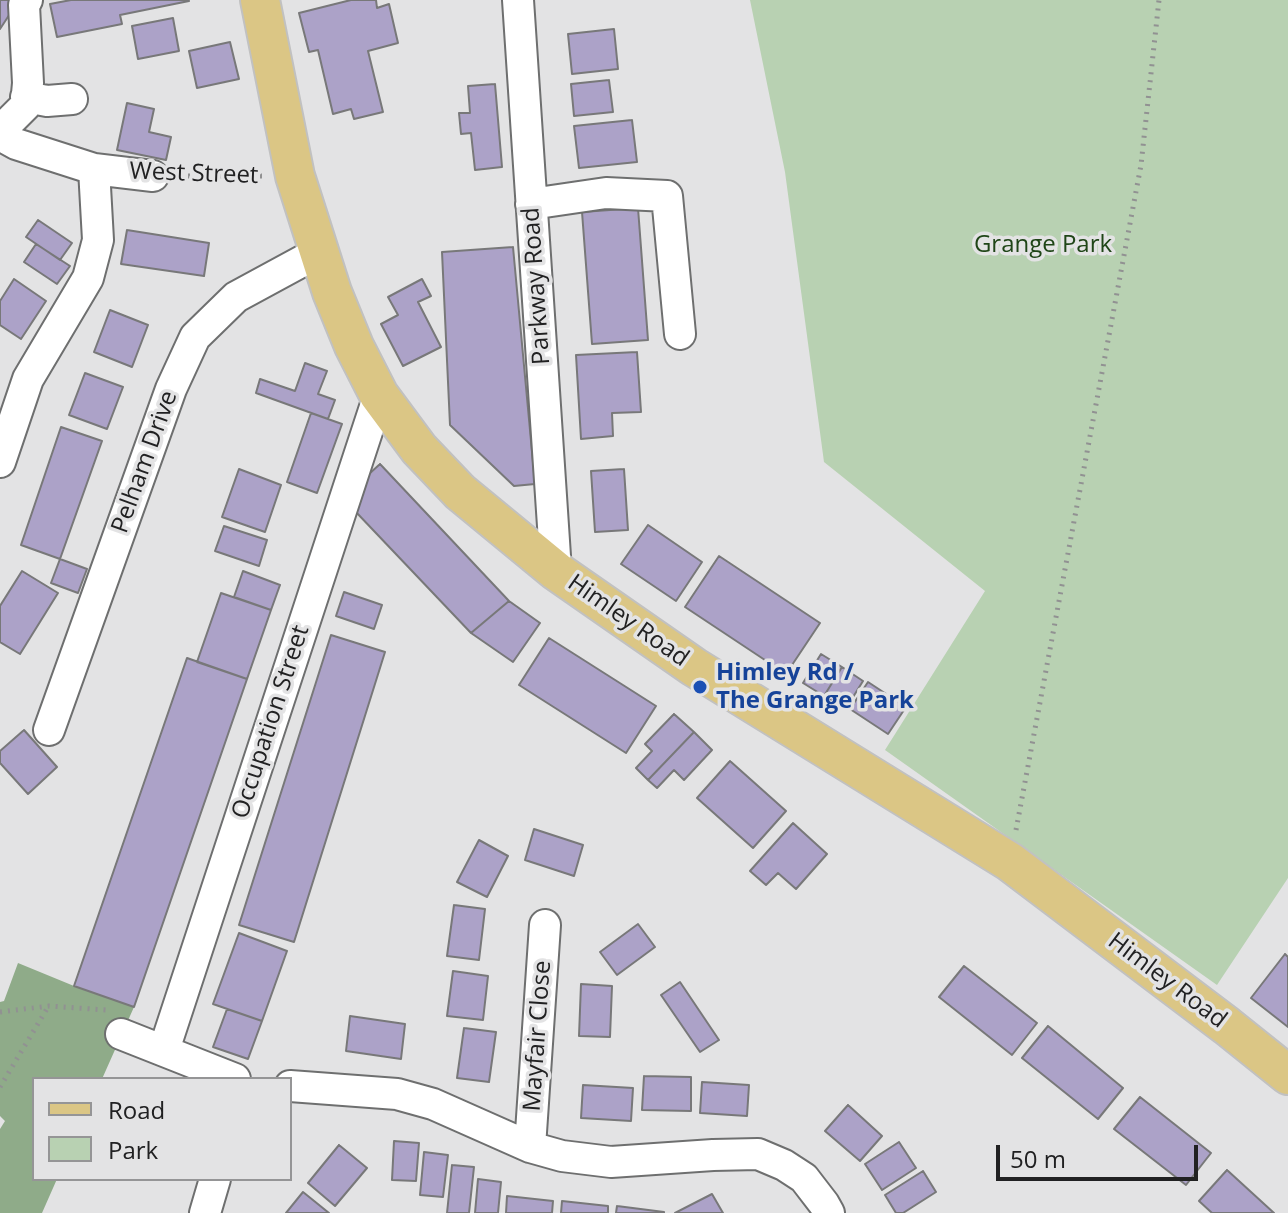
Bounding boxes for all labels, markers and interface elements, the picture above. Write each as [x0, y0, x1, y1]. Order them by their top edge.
street label: West Street [129, 157, 259, 191]
street label: Parkway Road [517, 206, 557, 366]
park label: Grange Park [974, 231, 1112, 259]
street label: Pelham Drive [106, 387, 184, 537]
street label: Himley Road [562, 569, 694, 673]
street label: Occupation Street [226, 622, 316, 822]
place label: Himley Rd / The Grange Park [716, 659, 914, 715]
marker: Himley Rd / The Grange Park [691, 678, 709, 696]
street label: Himley Road [1102, 927, 1232, 1035]
street label: Mayfair Close [518, 960, 558, 1112]
legend [32, 1077, 292, 1181]
text: Road [108, 1093, 165, 1126]
scale bar [1000, 1129, 1202, 1179]
text: Park [108, 1133, 158, 1166]
text: 50 m [1010, 1142, 1066, 1175]

